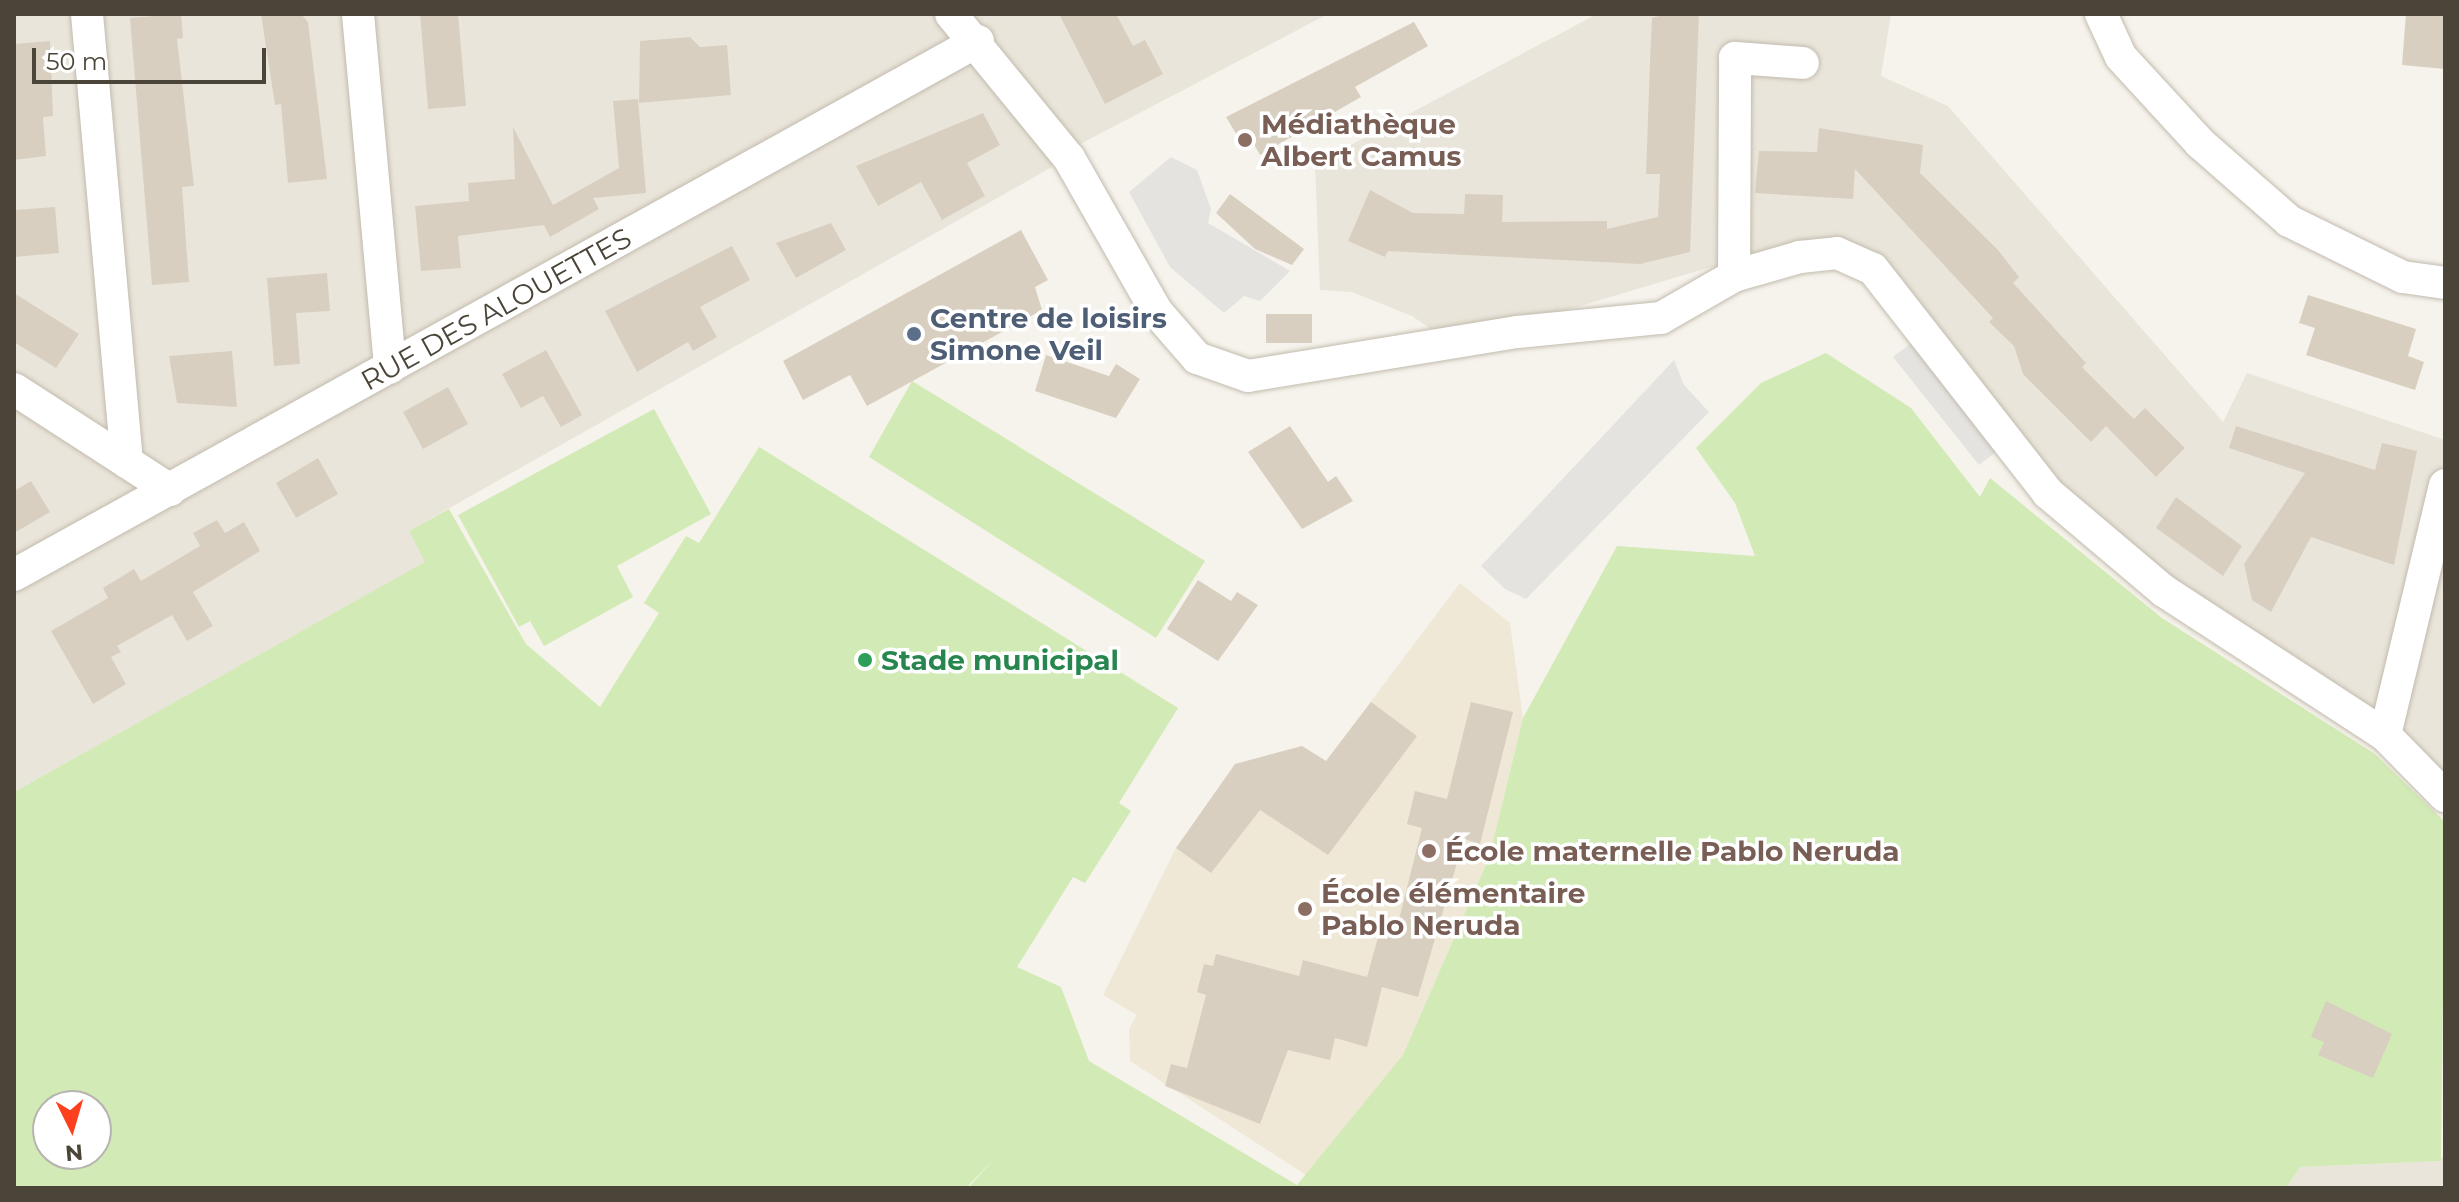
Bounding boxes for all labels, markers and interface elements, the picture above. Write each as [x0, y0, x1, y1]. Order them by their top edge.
scale bar [36, 32, 270, 82]
text: 50 m [46, 47, 107, 76]
place label: Médiathèque Albert Camus [1261, 107, 1461, 173]
marker: Médiathèque Albert Camus [1236, 131, 1254, 149]
street label: RUE DES ALOUETTES [355, 221, 637, 397]
place label: Centre de loisirs Simone Veil [930, 301, 1167, 367]
marker: Centre de loisirs Simone Veil [905, 325, 923, 343]
place label: Stade municipal [881, 643, 1119, 677]
marker: Stade municipal [856, 651, 874, 669]
place label: École maternelle Pablo Neruda [1445, 834, 1900, 868]
marker: École maternelle Pablo Neruda [1420, 842, 1438, 860]
place label: École élémentaire Pablo Neruda [1321, 876, 1586, 942]
marker: École élémentaire Pablo Neruda [1296, 900, 1314, 918]
north arrow [32, 1090, 112, 1170]
text: N [64, 1138, 84, 1167]

